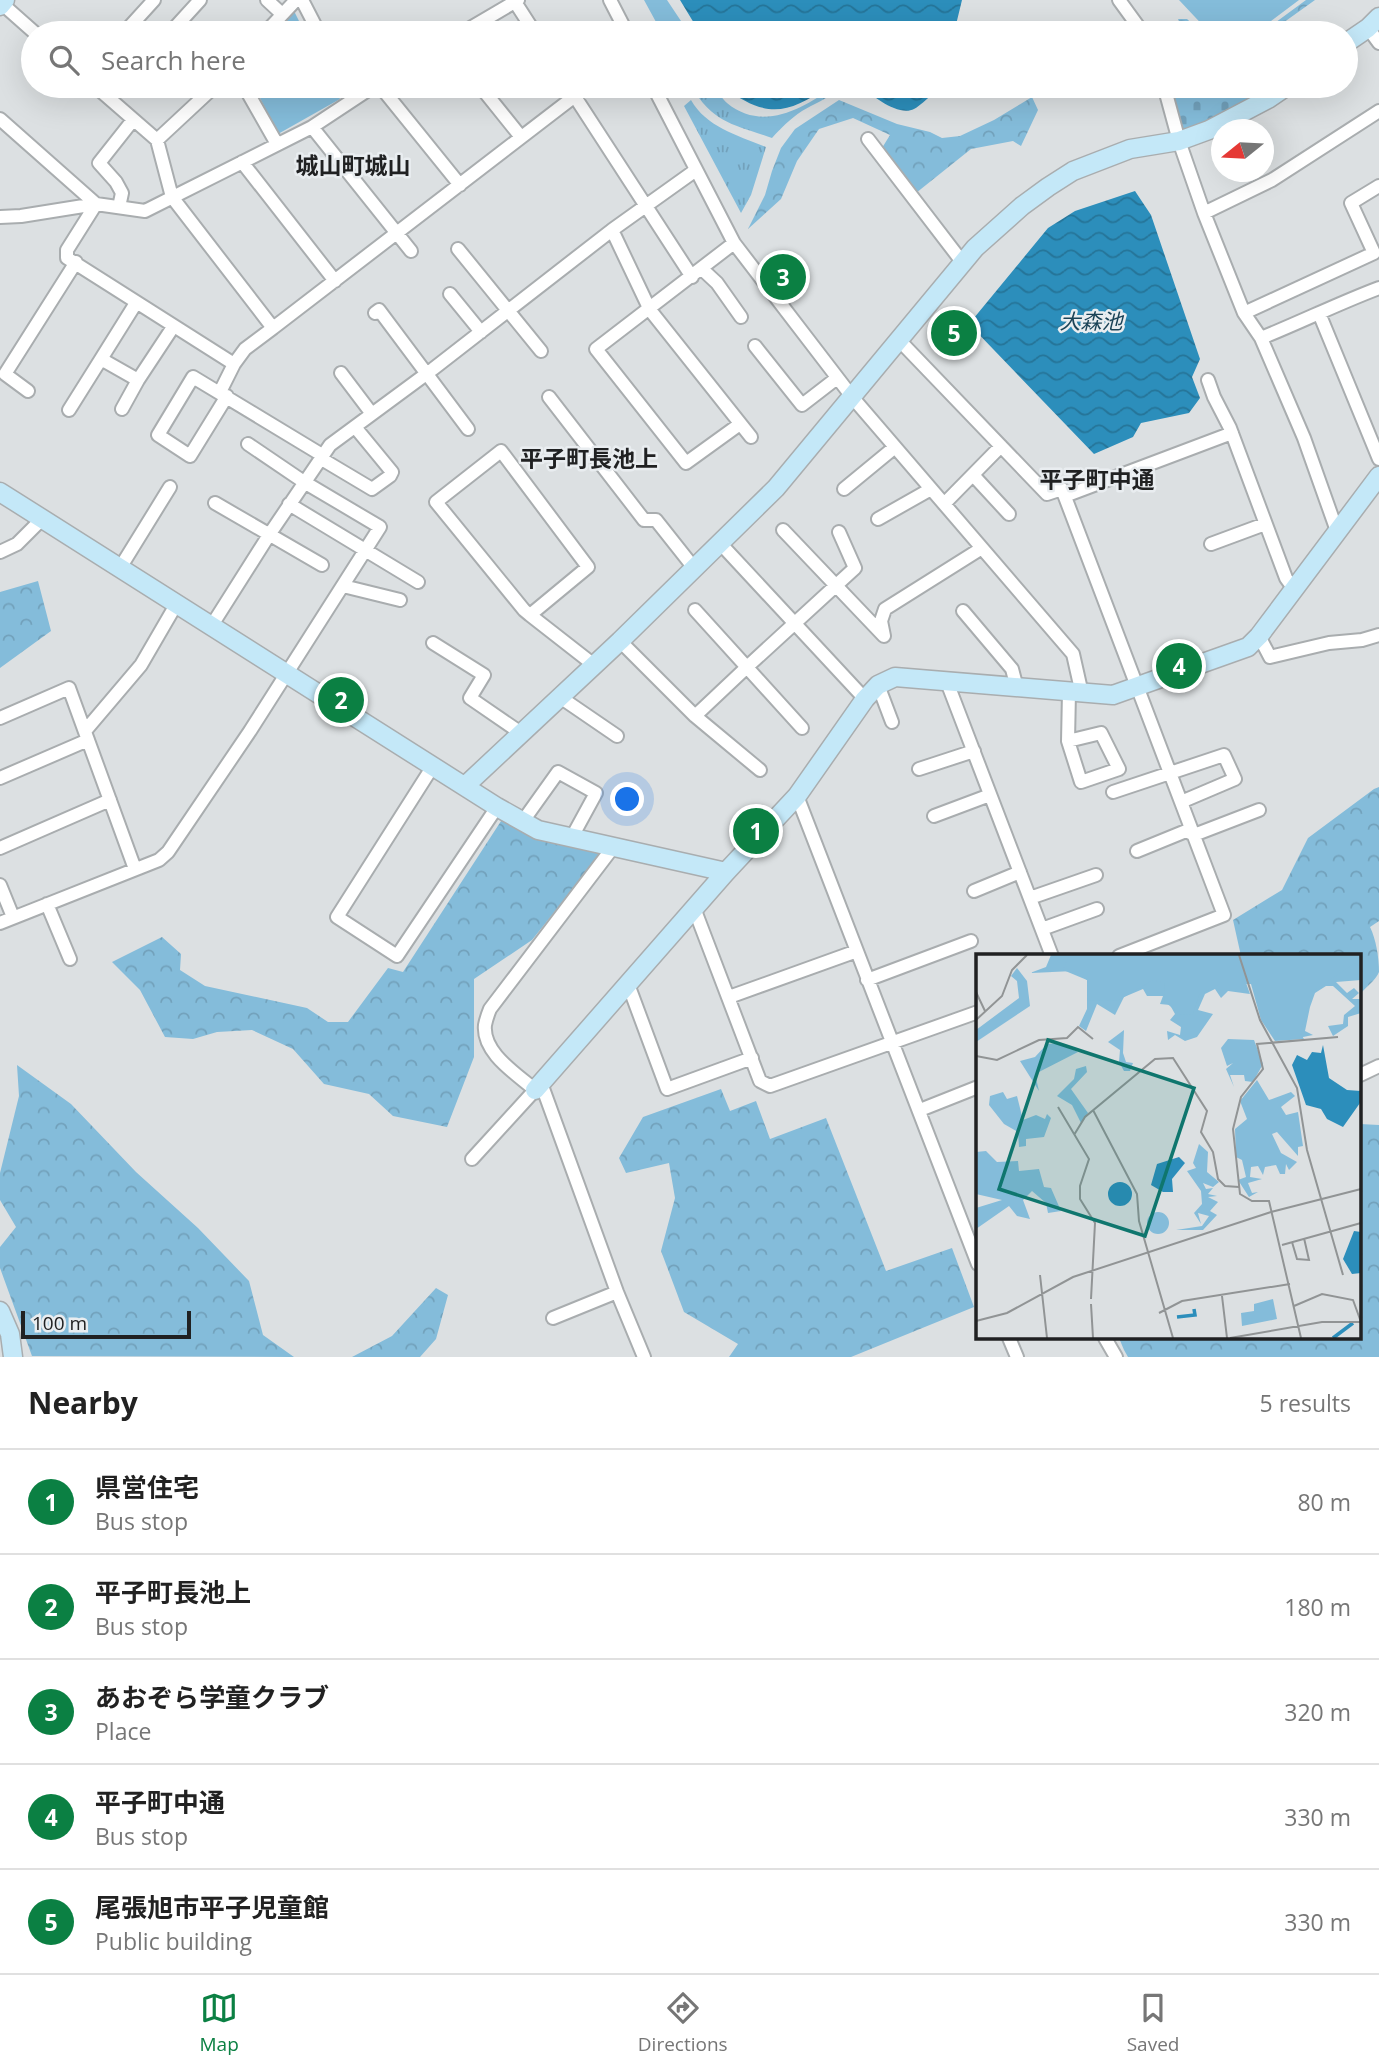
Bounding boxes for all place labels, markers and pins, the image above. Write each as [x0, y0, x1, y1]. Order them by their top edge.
pin: 3 [760, 251, 806, 303]
pin: 5 [931, 307, 977, 359]
pin: 4 [1156, 640, 1202, 692]
pin: 2 [318, 674, 364, 726]
pin: 1 [733, 805, 779, 857]

